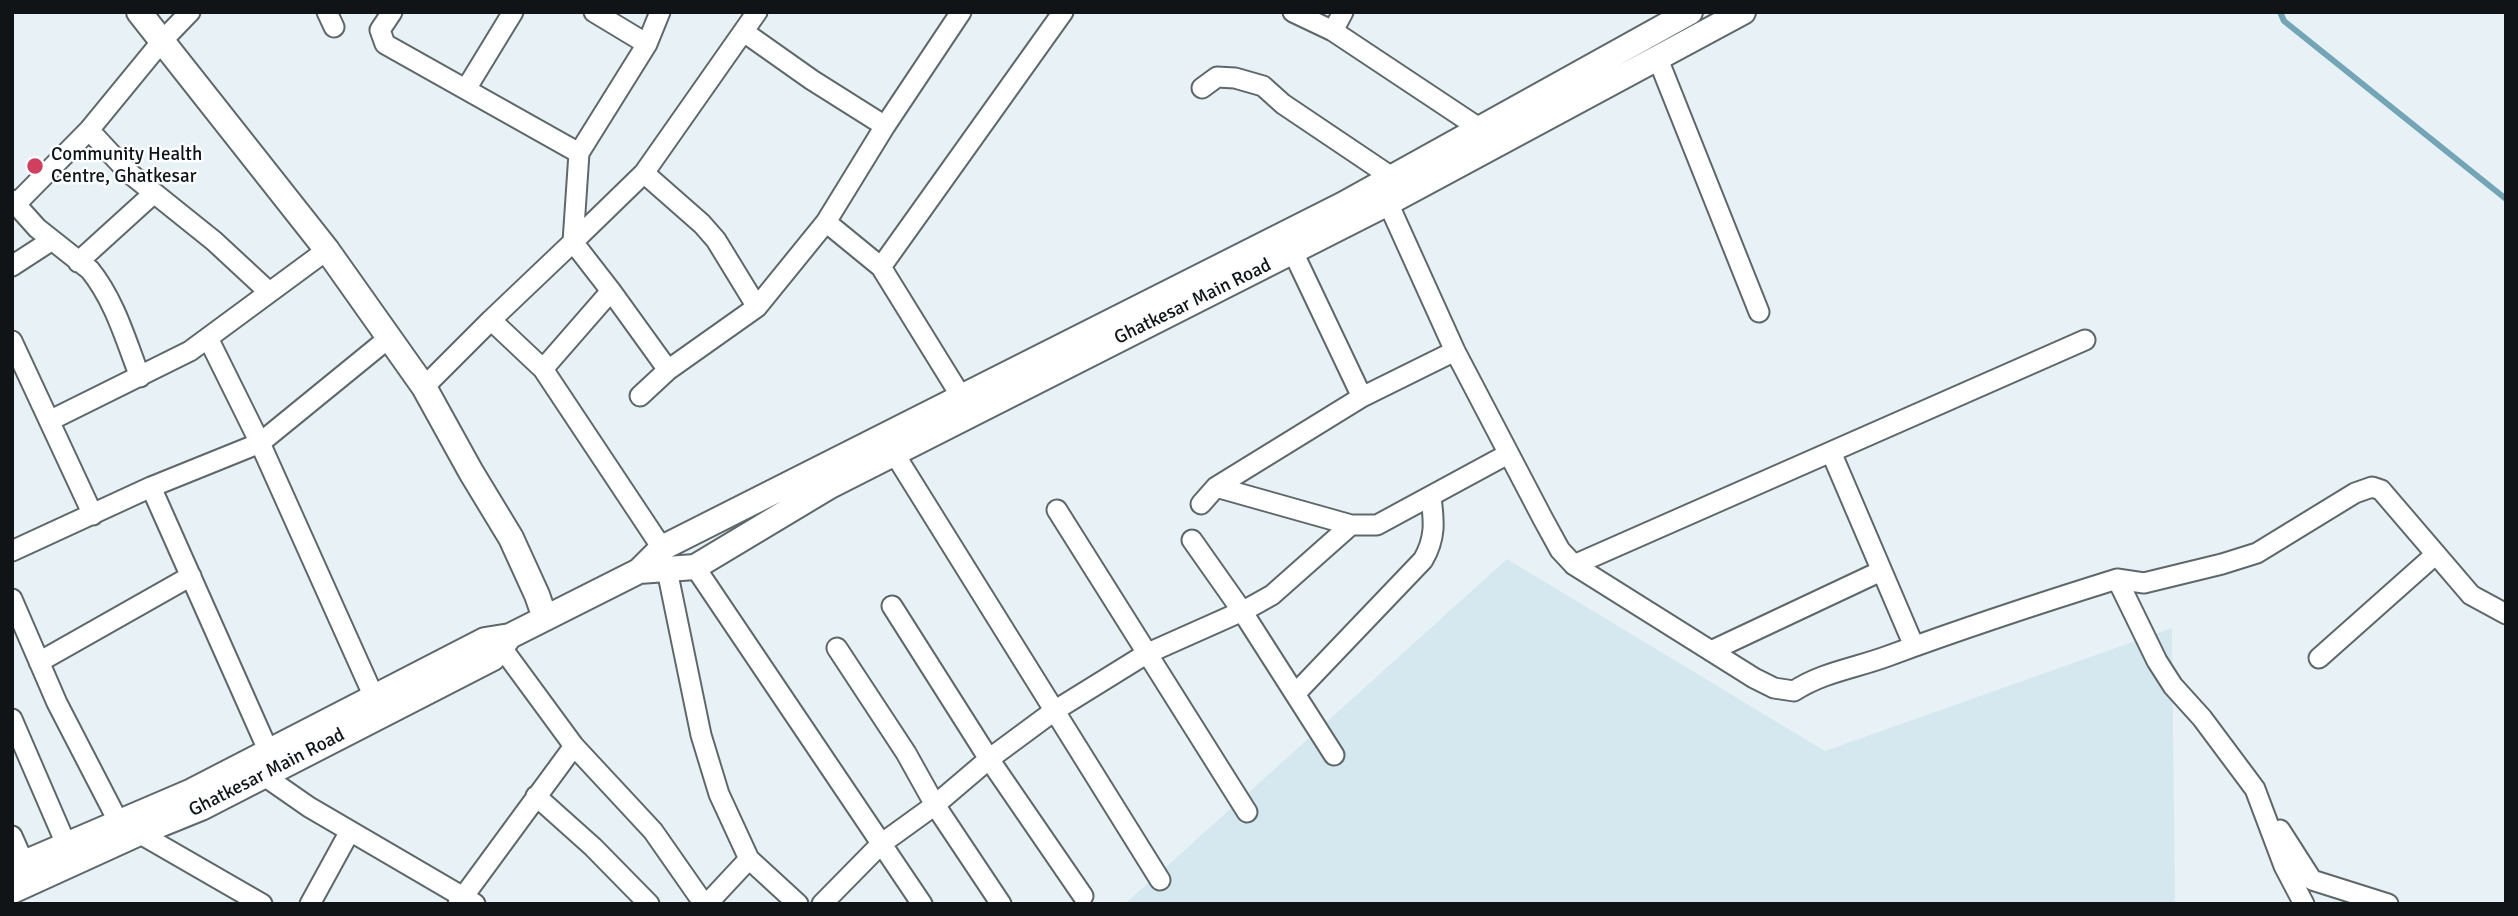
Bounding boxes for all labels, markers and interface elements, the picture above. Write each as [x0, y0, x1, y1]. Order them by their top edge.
place label: Community Health Centre, Ghatkesar [51, 144, 202, 188]
marker: Community Health Centre, Ghatkesar [25, 156, 45, 176]
street label: Ghatkesar Main Road [1111, 254, 1275, 350]
street label: Ghatkesar Main Road [185, 724, 349, 822]

